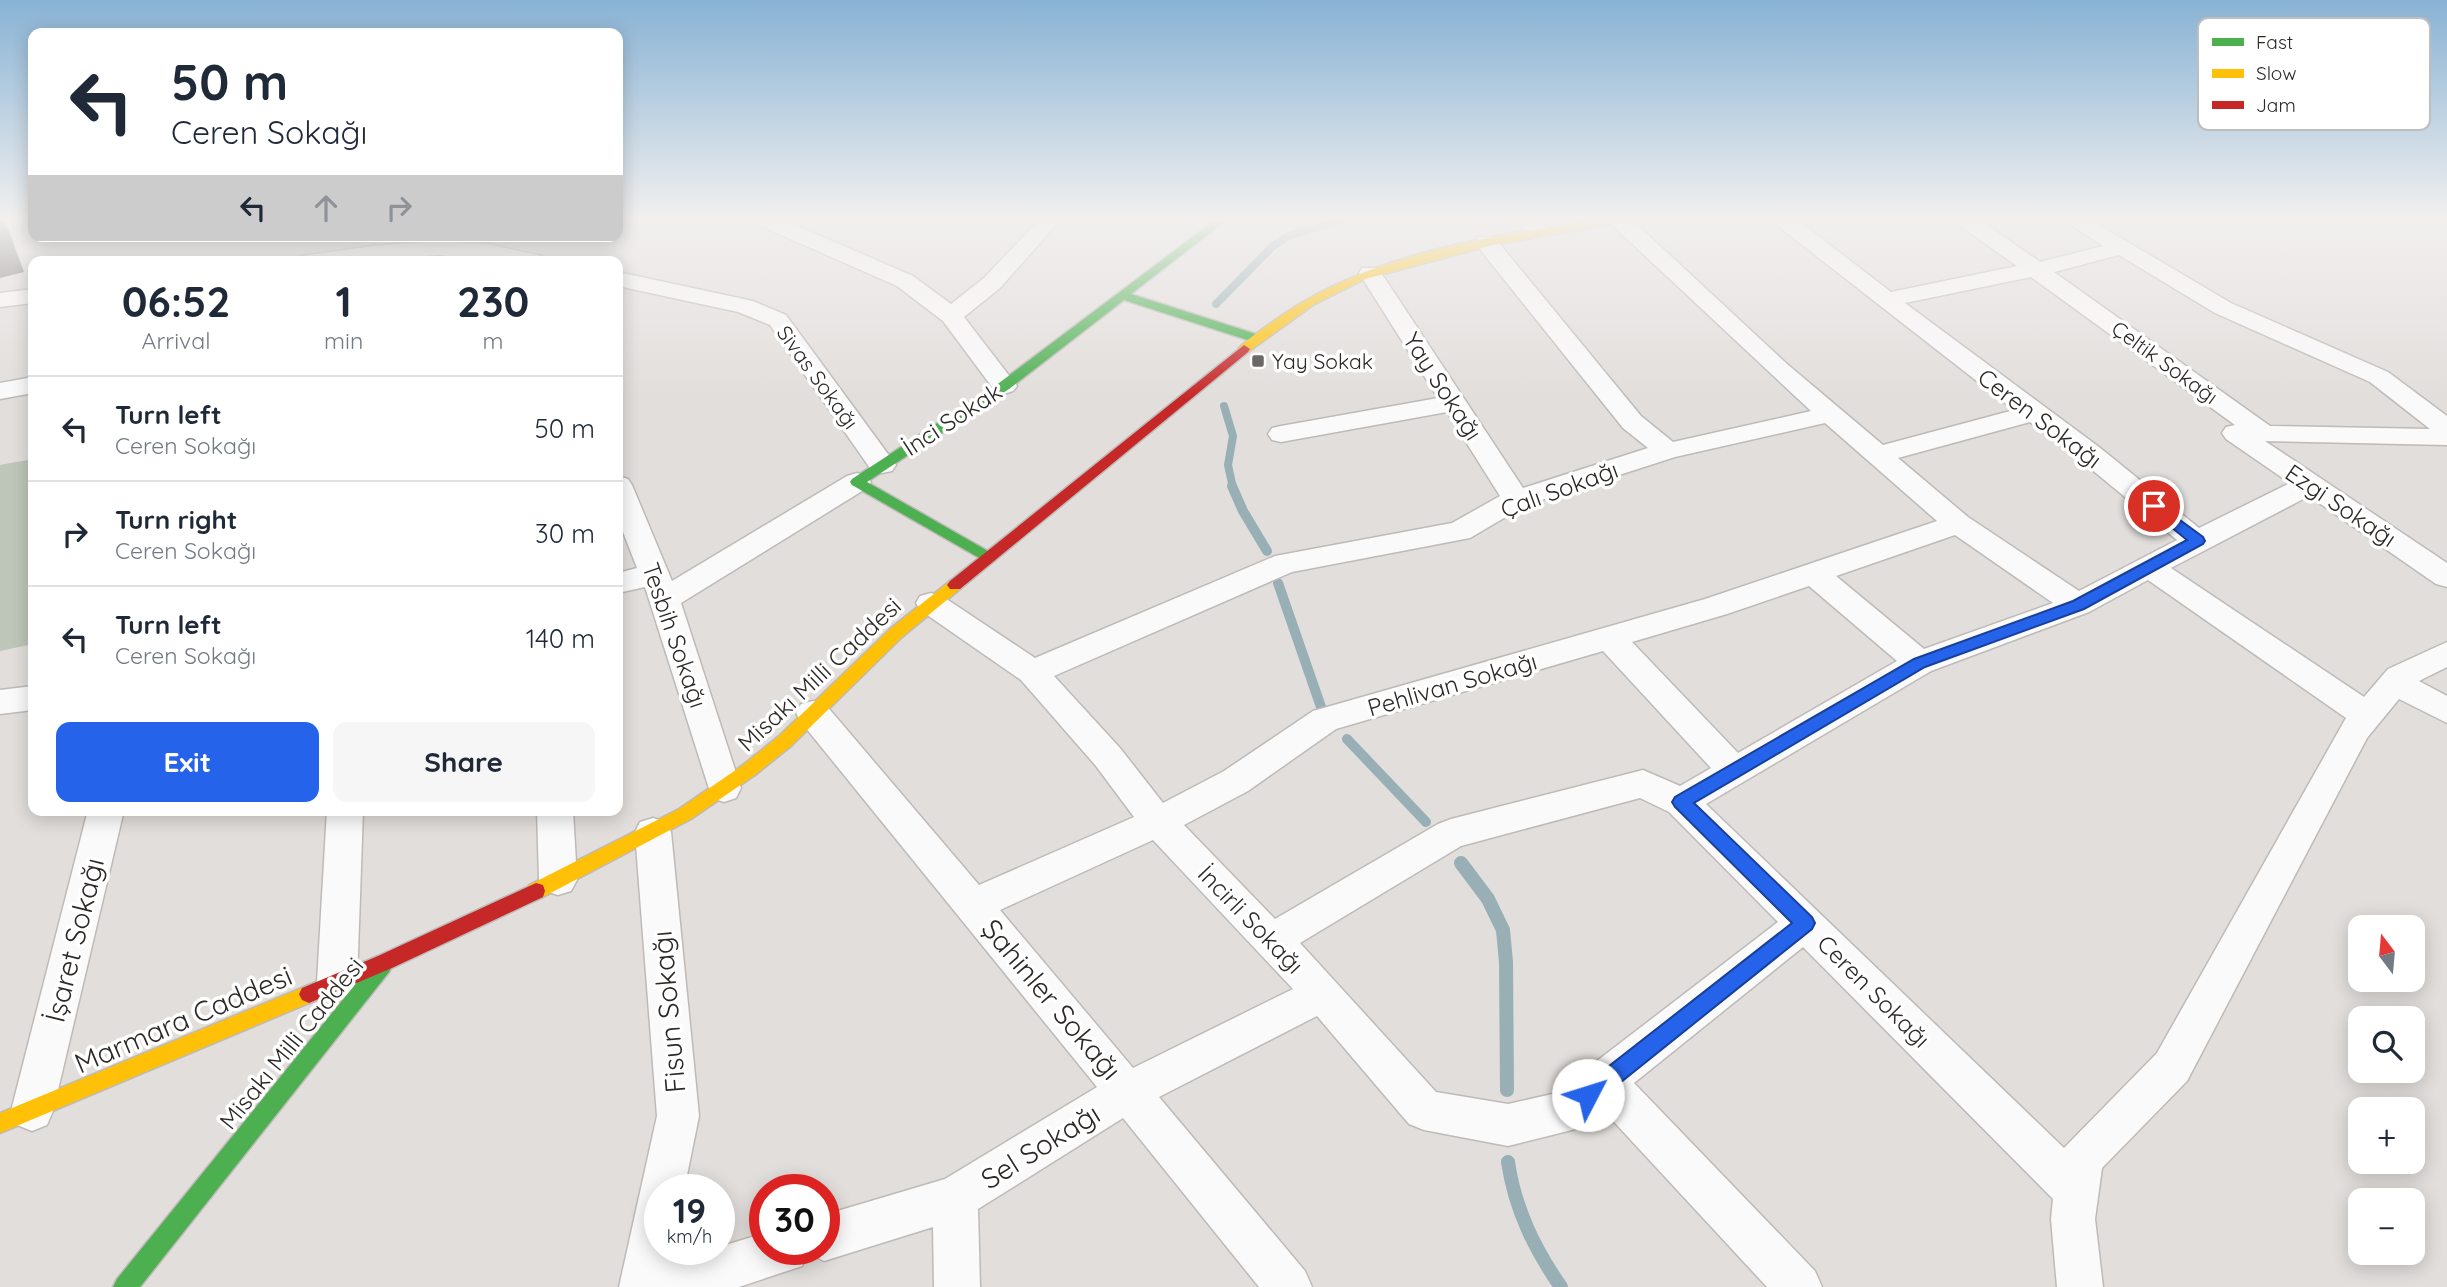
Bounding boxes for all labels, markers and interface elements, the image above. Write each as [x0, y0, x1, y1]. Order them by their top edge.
legend [2198, 18, 2430, 130]
text: Fast [2256, 30, 2293, 54]
text: 50 m [171, 51, 288, 112]
icon: left [56, 56, 147, 147]
text: Slow [2256, 61, 2297, 85]
text: Jam [2256, 93, 2296, 117]
text: Ceren Sokağı [171, 112, 367, 152]
icon: left [234, 189, 272, 227]
icon: ahead [307, 189, 345, 227]
icon: right [380, 189, 418, 227]
text: 06:52 [122, 275, 230, 328]
text: 1 [335, 275, 352, 328]
text: 230 [457, 275, 529, 328]
street label: Çeltik Sokağı [2107, 315, 2223, 409]
street label: Sivas Sokağı [772, 320, 864, 434]
text: Arrival [142, 326, 210, 355]
text: min [324, 326, 363, 355]
text: m [483, 326, 504, 355]
street label: Yay Sokağı [1397, 326, 1489, 446]
place label: Yay Sokak [1272, 348, 1373, 374]
marker: Yay Sokak [1250, 353, 1266, 369]
street label: Ceren Sokağı [1972, 362, 2108, 474]
street label: İnci Sokak [897, 376, 1007, 462]
text: Turn left [115, 398, 222, 431]
icon: left [56, 410, 94, 448]
text: 50 m [535, 412, 595, 445]
text: Ceren Sokağı [115, 431, 256, 460]
street label: Çalı Sokağı [1496, 454, 1622, 524]
street label: Ezgi Sokağı [2280, 457, 2402, 553]
pin [2124, 476, 2184, 536]
icon: arrive [2135, 487, 2173, 525]
text: Turn right [115, 503, 237, 536]
icon: right [56, 515, 94, 553]
text: 30 m [535, 517, 595, 550]
text: Ceren Sokağı [115, 536, 256, 565]
street label: Tesbih Sokağı [636, 558, 714, 712]
street label: Misakı Milli Caddesi [731, 591, 907, 757]
text: Turn left [115, 608, 222, 641]
icon: left [56, 620, 94, 658]
text: 140 m [526, 622, 595, 655]
text: Ceren Sokağı [115, 641, 256, 670]
street label: Pehlivan Sokağı [1364, 645, 1540, 723]
button: Exit [56, 722, 319, 802]
button: Share [333, 722, 595, 802]
street label: İşaret Sokağı [37, 854, 111, 1026]
street label: İncirli Sokağı [1192, 858, 1310, 980]
street label: Şahinler Sokağı [975, 911, 1129, 1087]
north arrow [2348, 915, 2426, 992]
map controls [2348, 915, 2425, 1265]
street label: Ceren Sokağı [1811, 928, 1937, 1054]
street label: Fisun Sokağı [643, 929, 693, 1095]
street label: Misakı Milli Caddesi [212, 951, 370, 1135]
street label: Marmara Caddesi [69, 957, 297, 1081]
button: search [2348, 1006, 2425, 1083]
position arrow [1551, 1058, 1625, 1132]
street label: Sel Sokağı [974, 1096, 1106, 1196]
button: + [2348, 1097, 2425, 1174]
speed limit sign: 30 [749, 1174, 840, 1265]
text: 19 [673, 1188, 706, 1232]
button: − [2348, 1188, 2425, 1265]
text: km/h [667, 1225, 712, 1248]

